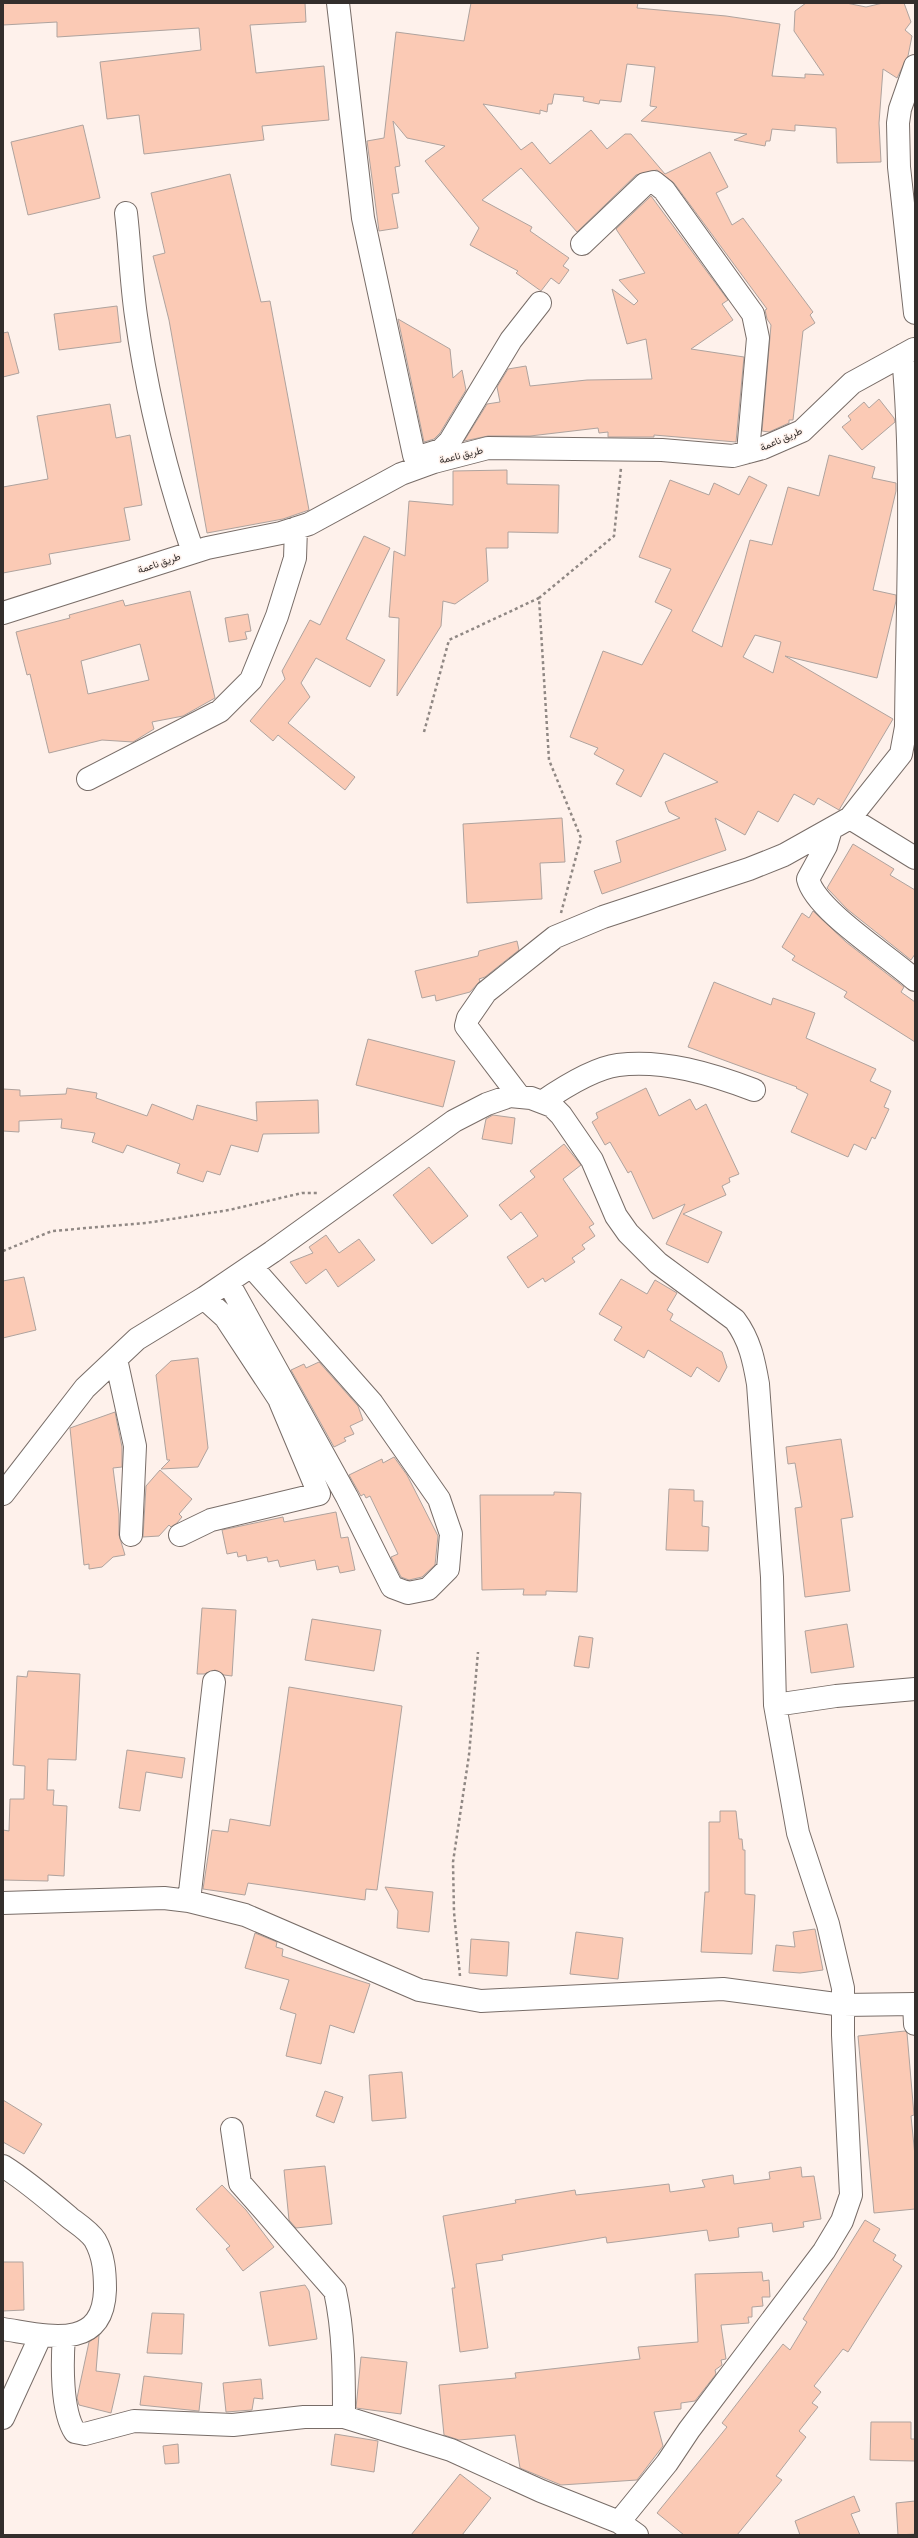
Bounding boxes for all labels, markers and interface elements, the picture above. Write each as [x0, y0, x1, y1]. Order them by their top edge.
street label: طريق ناعمة [758, 425, 804, 454]
street label: طريق ناعمة [438, 444, 485, 467]
street label: طريق ناعمة [136, 550, 183, 576]

